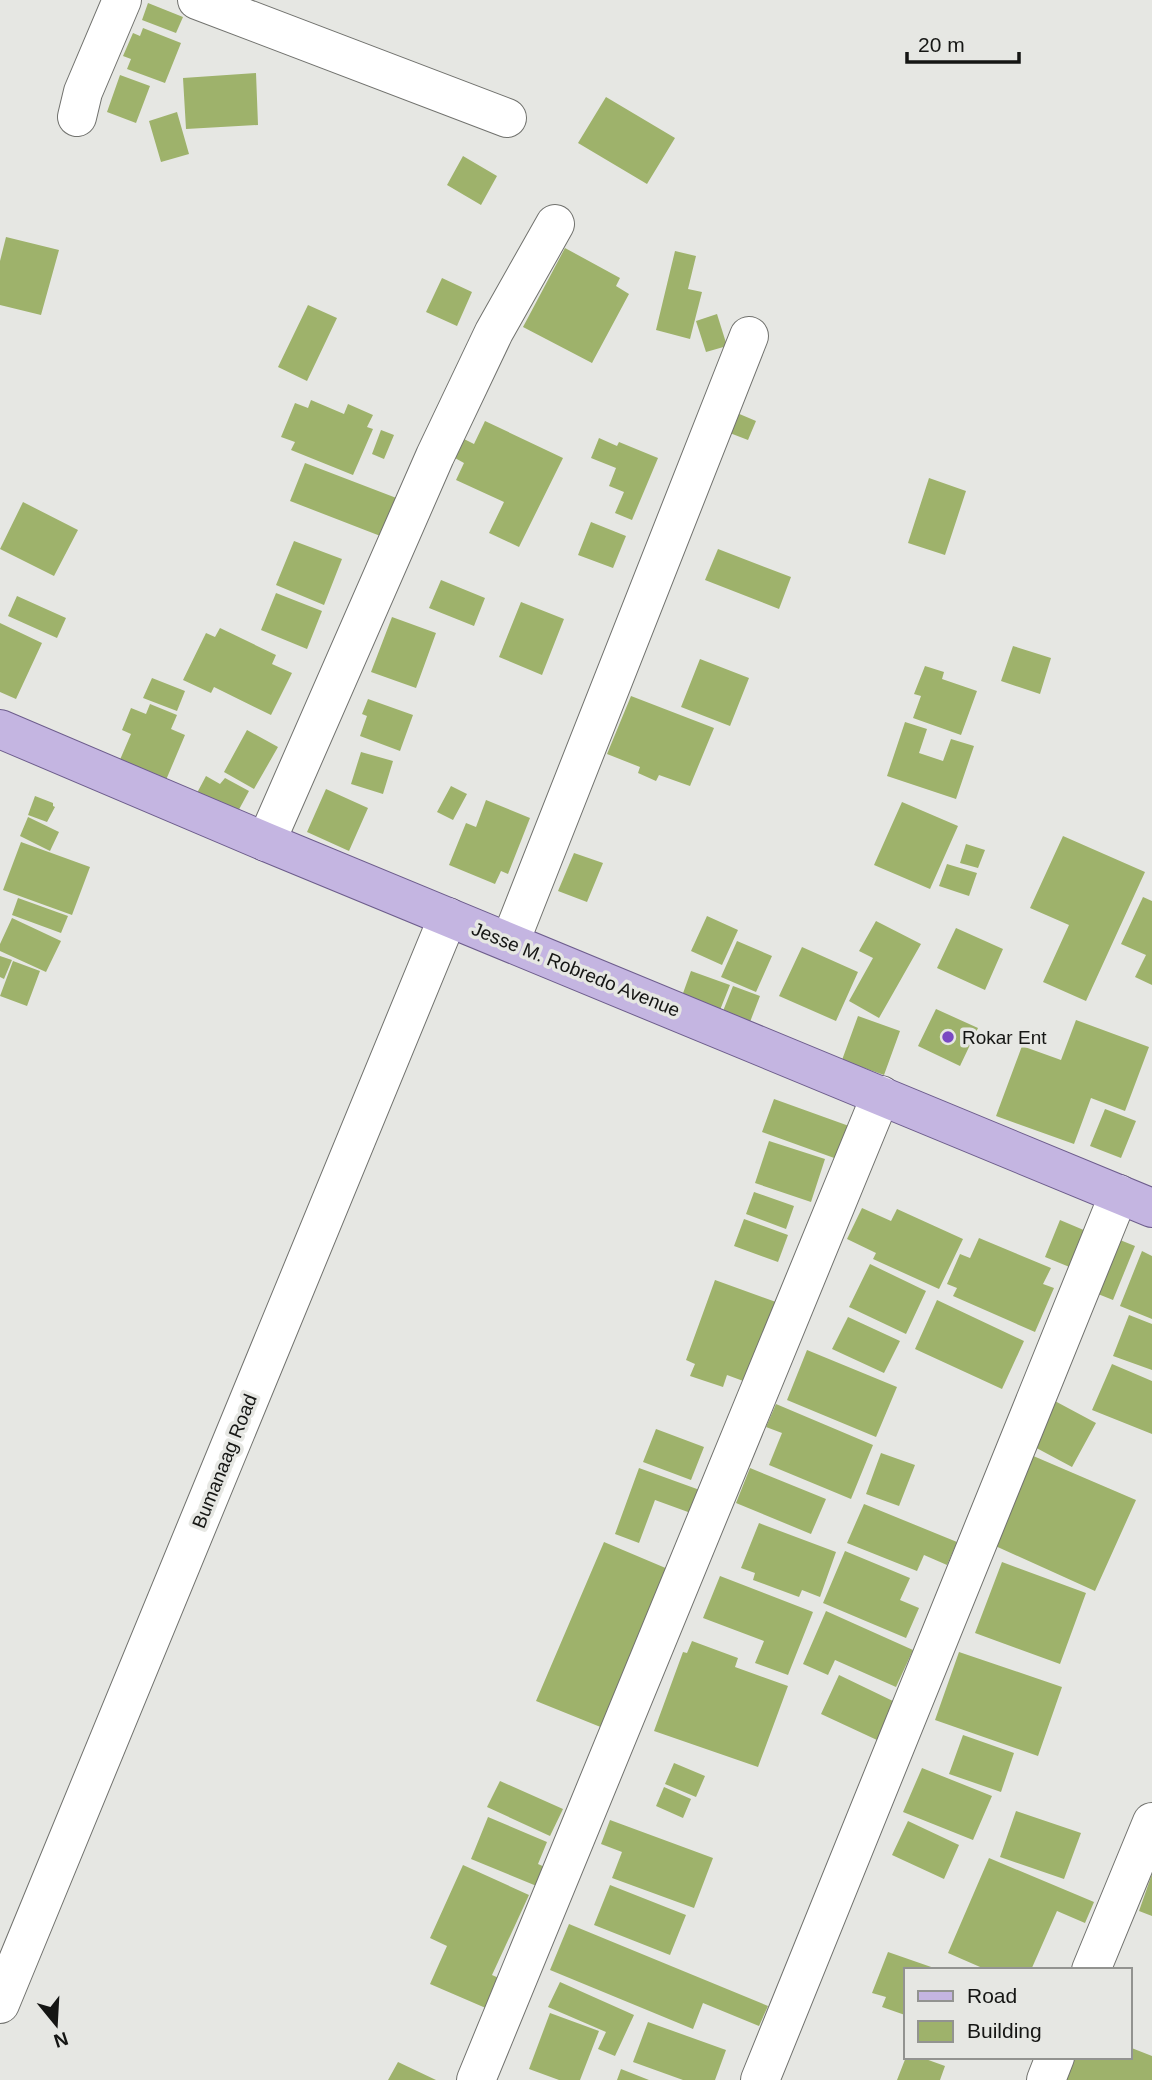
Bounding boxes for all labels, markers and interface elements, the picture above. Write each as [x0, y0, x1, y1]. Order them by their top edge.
scale bar [907, 21, 1019, 65]
text: 20 m [918, 33, 965, 56]
street label: Jesse M. Robredo Avenue [469, 918, 683, 1021]
place label: Rokar Ent [962, 1027, 1047, 1048]
marker: Rokar Ent [940, 1029, 956, 1045]
street label: Bumanaag Road [188, 1391, 261, 1531]
legend [904, 1968, 1131, 2059]
text: Road [967, 1984, 1017, 2007]
north arrow [21, 1989, 91, 2059]
text: Building [967, 2019, 1042, 2042]
text: N [51, 2028, 71, 2052]

